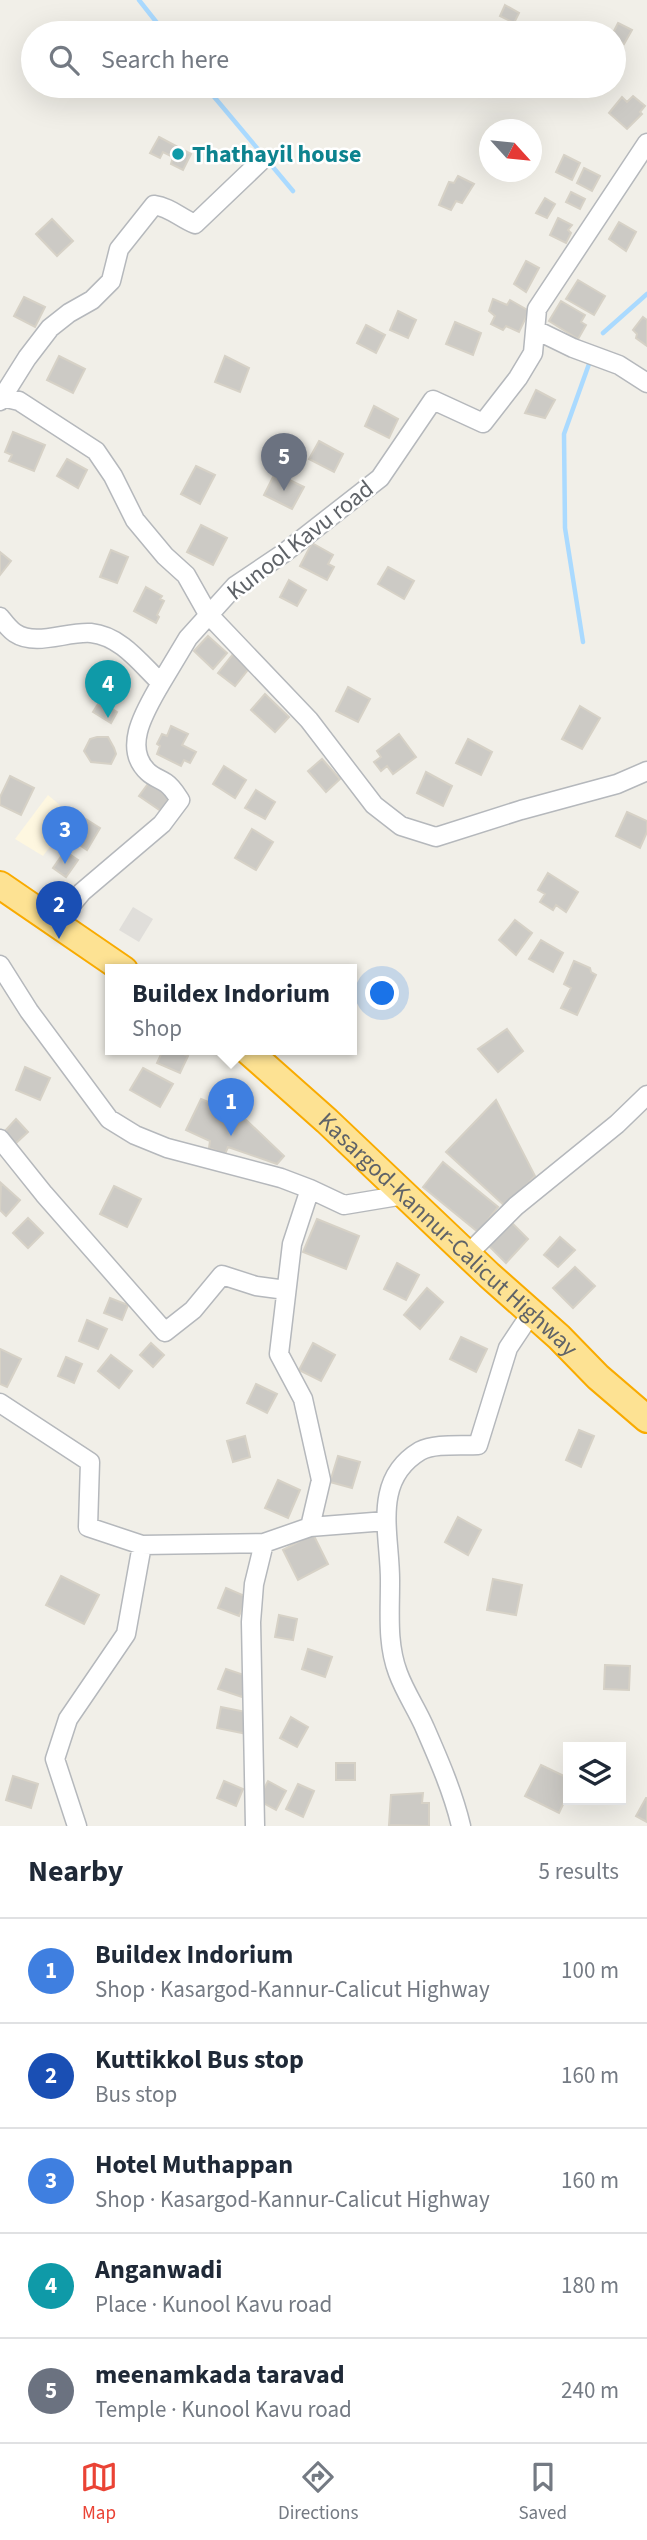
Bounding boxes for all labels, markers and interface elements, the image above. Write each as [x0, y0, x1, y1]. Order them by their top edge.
search box [21, 21, 626, 98]
icon: search [45, 41, 83, 79]
text: Search here [101, 41, 229, 78]
north arrow [479, 119, 542, 182]
place label: Thathayil house [192, 137, 361, 172]
marker: Thathayil house [170, 146, 186, 162]
pin: 5 [261, 433, 307, 491]
street label: Kunool Kavu road [219, 472, 381, 609]
pin: 4 [85, 660, 131, 718]
pin: 3 [42, 806, 88, 864]
pin: 2 [36, 881, 82, 939]
popup [105, 964, 357, 1055]
text: Buildex Indorium [132, 975, 330, 1012]
your location [365, 976, 399, 1010]
text: Shop [132, 1012, 182, 1045]
pin: 1 [208, 1078, 254, 1136]
street label: Kasargod-Kannur-Calicut Highway [310, 1104, 586, 1365]
map controls [563, 1742, 626, 1805]
button: layers [563, 1742, 626, 1805]
text: Nearby [28, 1850, 123, 1893]
text: 5 results [539, 1855, 619, 1888]
text: Buildex Indorium [95, 1936, 293, 1973]
text: 1 [45, 1954, 57, 1987]
text: 100 m [561, 1954, 619, 1987]
text: Shop · Kasargod-Kannur-Calicut Highway [95, 1973, 490, 2006]
text: Kuttikkol Bus stop [95, 2041, 304, 2078]
text: 2 [45, 2059, 57, 2092]
text: 160 m [561, 2059, 619, 2092]
text: Bus stop [95, 2078, 177, 2111]
text: Hotel Muthappan [95, 2146, 293, 2183]
text: 3 [45, 2164, 57, 2197]
text: 160 m [561, 2164, 619, 2197]
text: Shop · Kasargod-Kannur-Calicut Highway [95, 2183, 490, 2216]
text: Anganwadi [95, 2251, 222, 2288]
text: 4 [45, 2269, 57, 2302]
text: 180 m [561, 2269, 619, 2302]
text: Place · Kunool Kavu road [95, 2288, 332, 2321]
text: meenamkada taravad [95, 2356, 345, 2393]
text: 5 [45, 2374, 57, 2407]
text: 240 m [561, 2374, 619, 2407]
text: Temple · Kunool Kavu road [95, 2393, 352, 2426]
tab: Map [80, 2458, 118, 2527]
tab: Directions [278, 2458, 358, 2527]
tab: Saved [518, 2458, 567, 2527]

